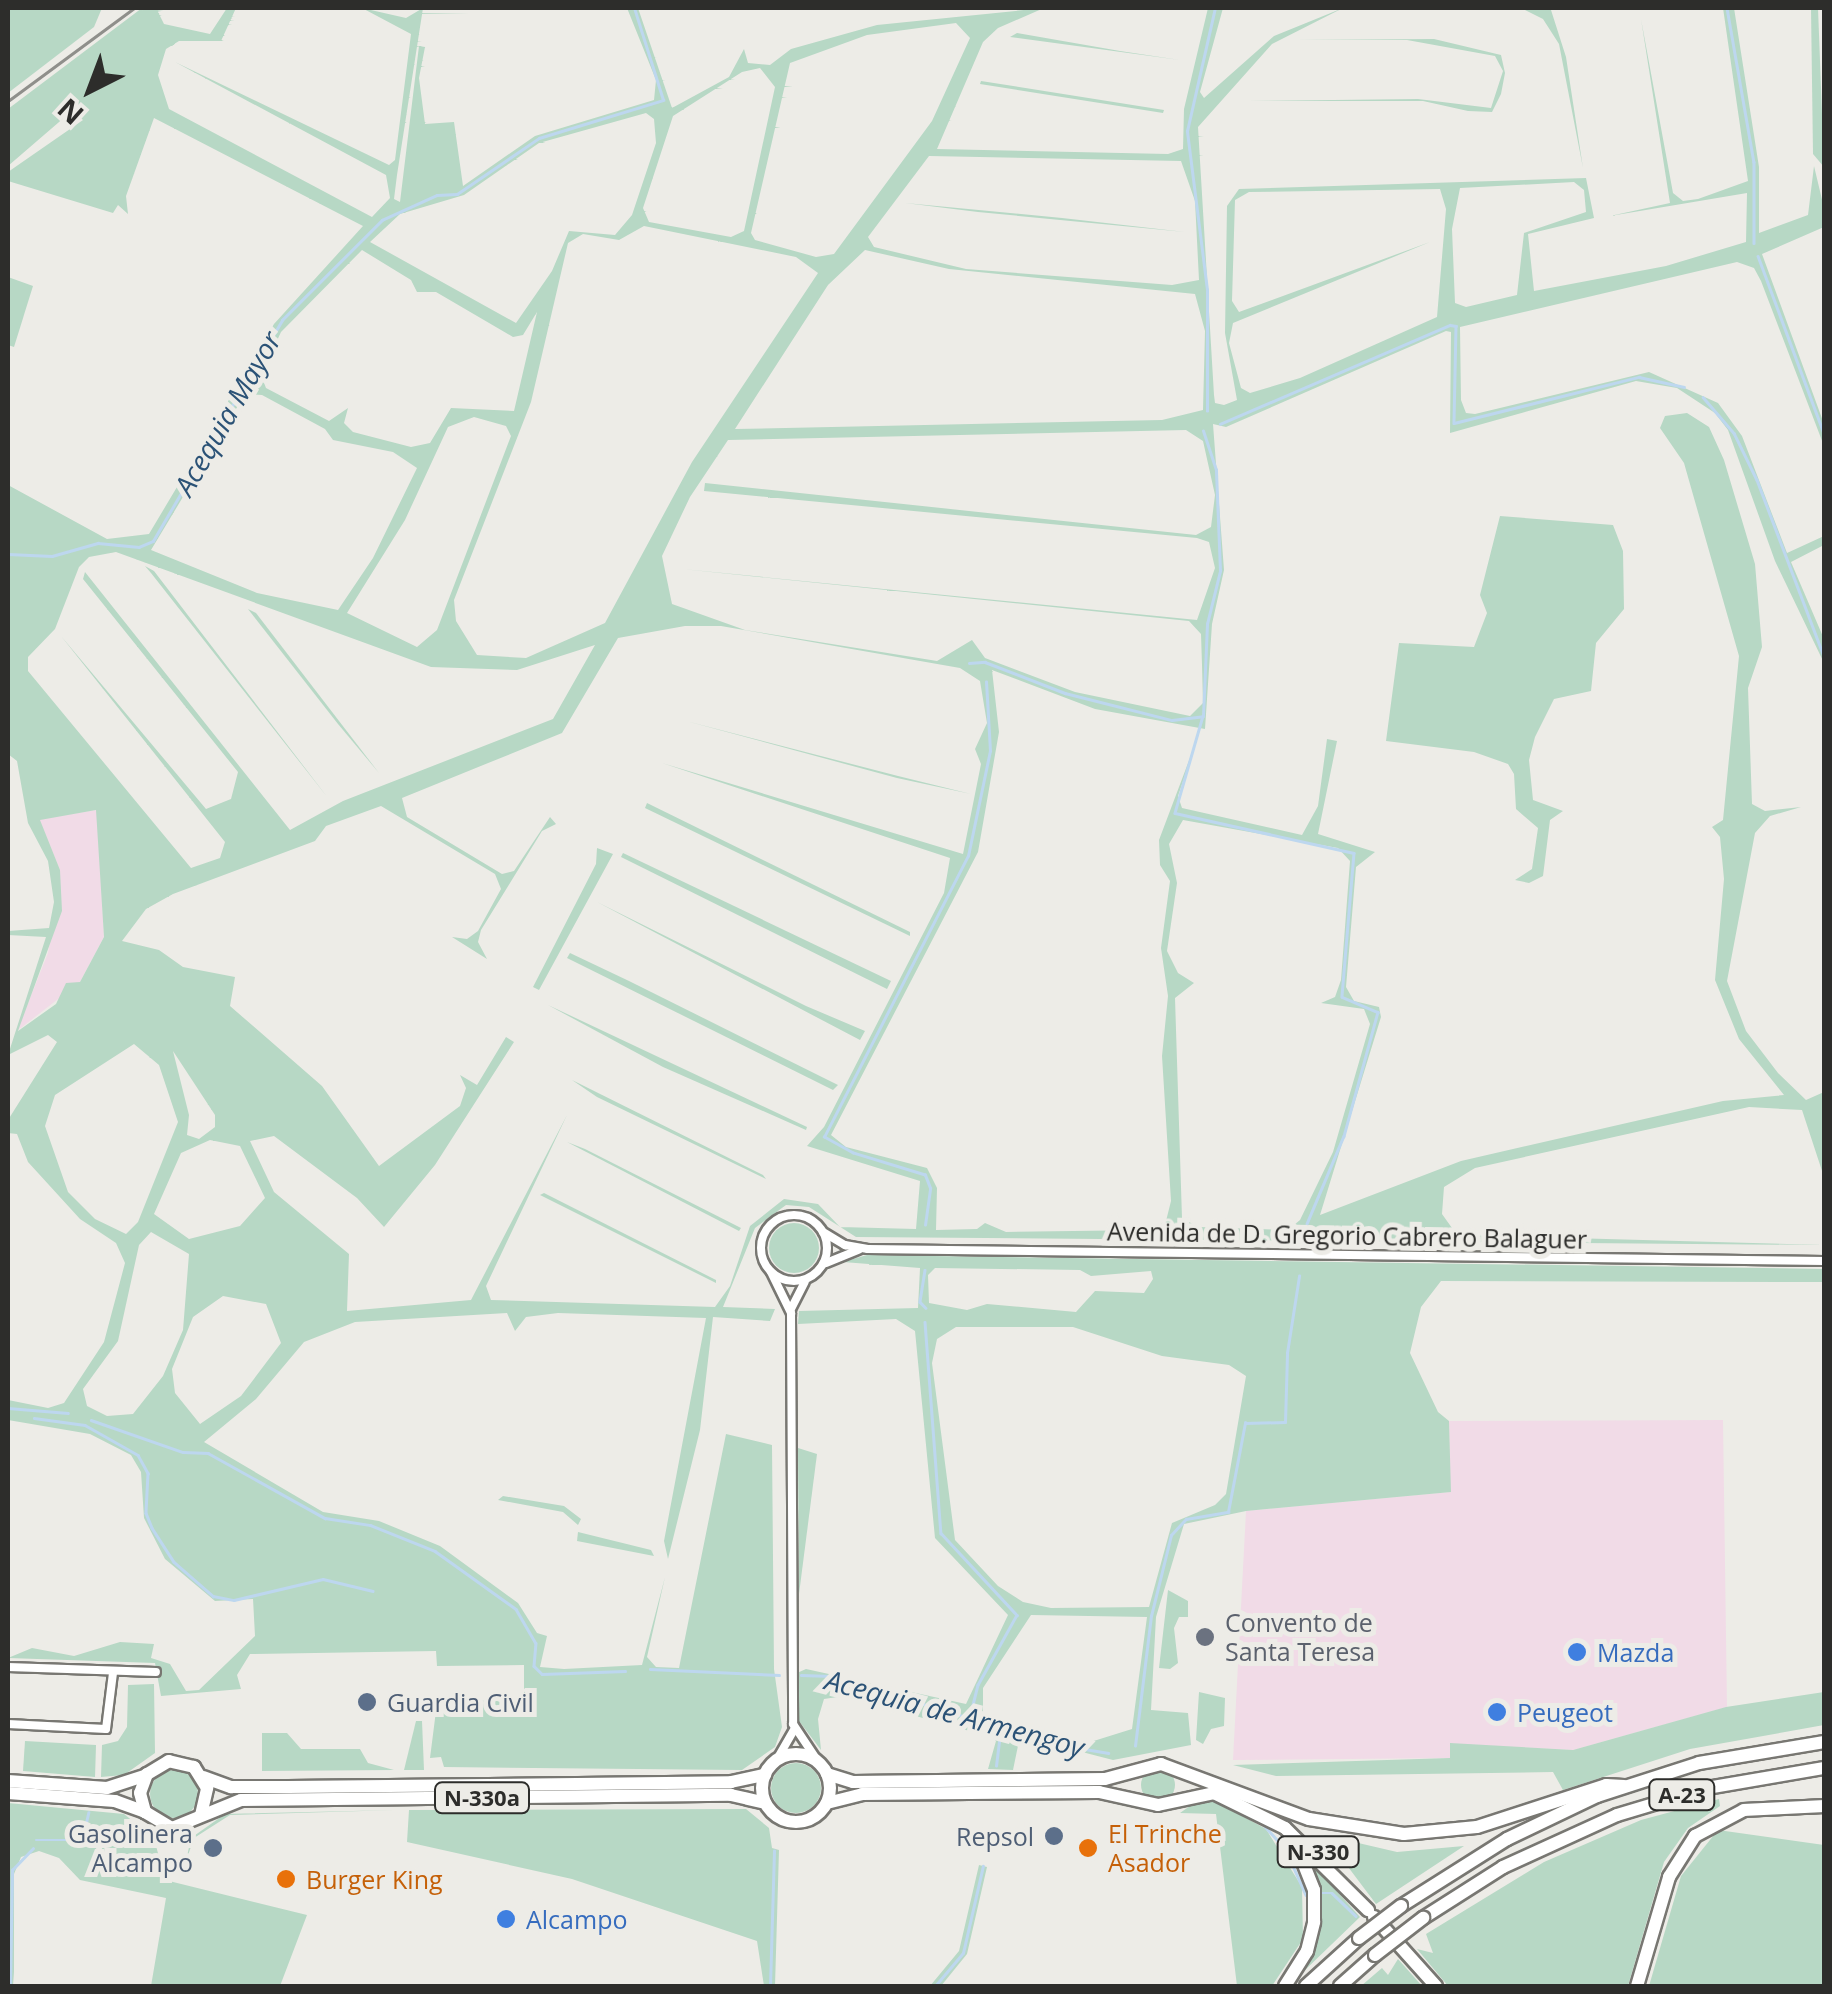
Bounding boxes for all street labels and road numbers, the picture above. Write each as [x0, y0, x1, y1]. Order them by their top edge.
street label: Avenida de D. Gregorio Cabrero Balaguer [1107, 1216, 1587, 1254]
road number: A-23 [1647, 1778, 1717, 1812]
road number: N-330a [432, 1781, 532, 1815]
road number: N-330 [1276, 1835, 1360, 1869]

